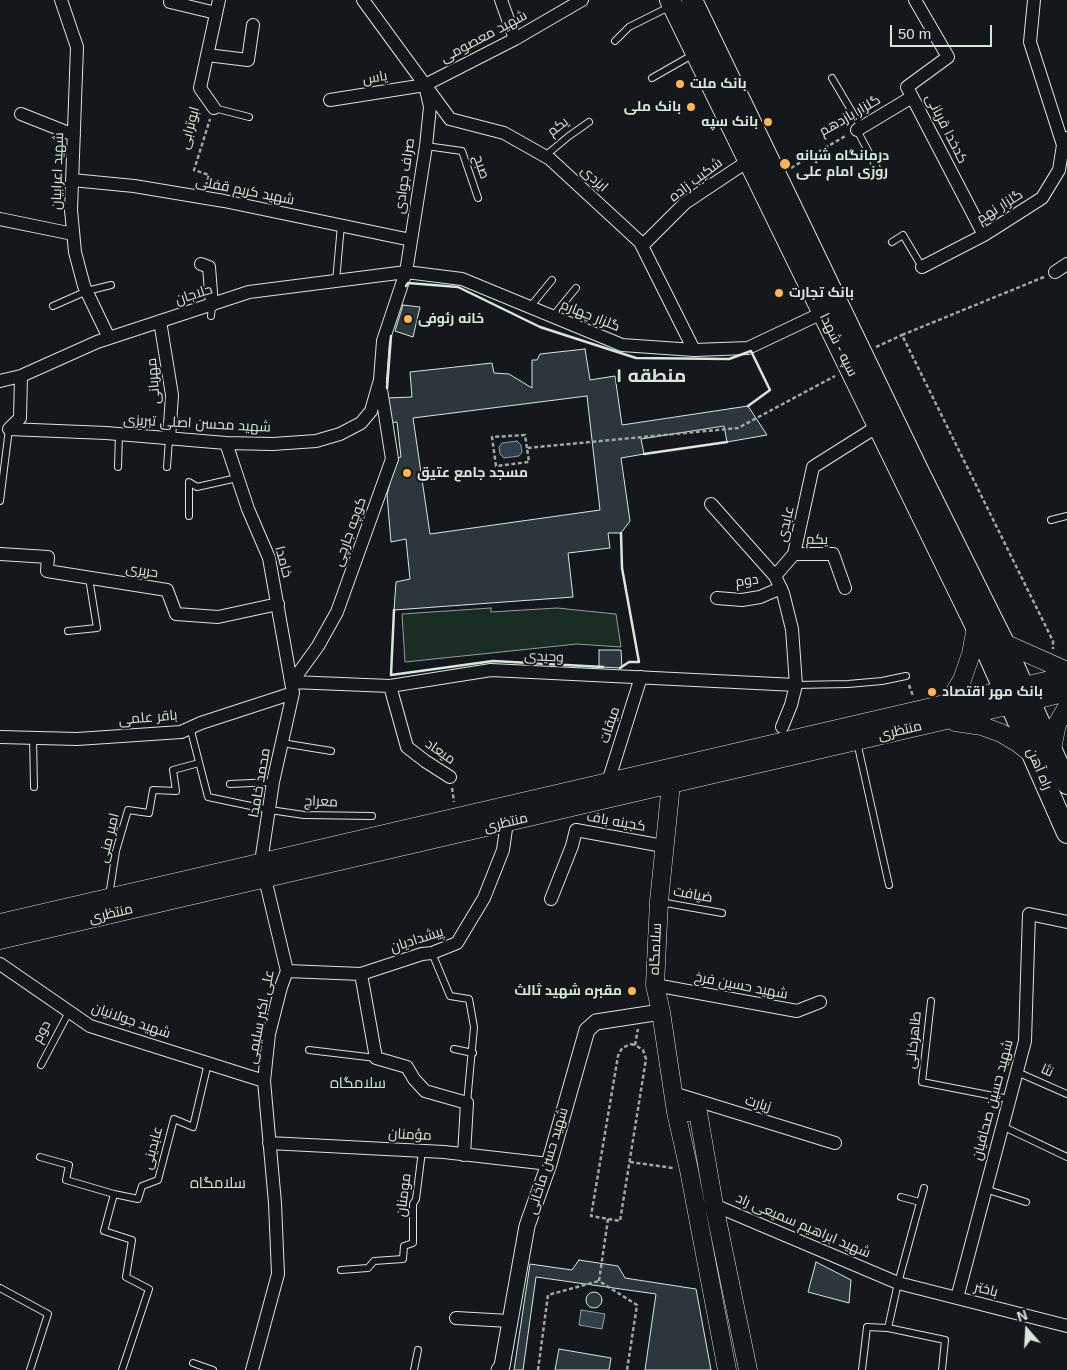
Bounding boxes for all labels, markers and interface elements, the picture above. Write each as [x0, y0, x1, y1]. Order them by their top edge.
street label: شهید معصومی [438, 7, 530, 67]
scale bar [892, 15, 994, 47]
text: 50 m [898, 25, 931, 42]
street label: یاس [361, 68, 389, 88]
place label: بانک ملت [690, 76, 747, 92]
marker: بانک ملت [674, 78, 686, 90]
street label: کدخدا قربانی [921, 91, 971, 167]
street label: گلزار یازدهم [816, 92, 884, 140]
place label: بانک ملی [624, 99, 681, 115]
marker: بانک ملی [685, 101, 697, 113]
street label: ابوترابی [176, 105, 204, 151]
street label: یکم [544, 114, 572, 140]
place label: بانک سپه [701, 114, 758, 130]
marker: بانک سپه [762, 116, 774, 128]
street label: شهید اعرابیان [48, 132, 68, 210]
street label: صراف جوادی [391, 137, 419, 215]
place label: درمانگاه شبانه روزی امام علی [796, 148, 889, 180]
street label: صبح [469, 153, 493, 181]
street label: شکیب زاده [666, 154, 726, 206]
marker: درمانگاه شبانه روزی امام علی [778, 157, 792, 171]
street label: ایزدی [577, 162, 611, 196]
street label: شهید کریم قفلی [194, 173, 296, 209]
street label: گلزار نهم [974, 186, 1026, 228]
street label: حلاجان [173, 281, 215, 309]
place label: بانک تجارت [789, 285, 854, 301]
marker: بانک تجارت [773, 287, 785, 299]
street label: گلزار چهارم [558, 296, 622, 336]
place label: خانه رئوفی [418, 311, 484, 327]
street label: سپه - شهدا [815, 311, 861, 379]
marker: خانه رئوفی [402, 313, 414, 325]
street label: مهربانی [144, 357, 164, 405]
district label: منطقه ۱ [616, 366, 686, 388]
street label: شهید محسن اصلی تبریزی [123, 412, 271, 436]
place label: مسجد جامع عتیق [417, 465, 528, 481]
marker: مسجد جامع عتیق [401, 467, 413, 479]
street label: کوچه جارچی [330, 495, 370, 569]
street label: عابدی [774, 504, 798, 544]
street label: یکم [806, 531, 828, 549]
street label: خامدا [271, 544, 295, 580]
street label: حریری [125, 560, 159, 582]
street label: دوم [734, 571, 760, 591]
street label: وحیدی [524, 648, 564, 666]
place label: بانک مهر اقتصاد [942, 684, 1043, 700]
marker: بانک مهر اقتصاد [926, 686, 938, 698]
street label: میقات [596, 705, 624, 745]
street label: باقر علمی [118, 707, 178, 729]
street label: منتظری [876, 718, 924, 744]
street label: میعاد [422, 736, 458, 768]
street label: راه آهن [1023, 745, 1055, 793]
street label: محمد خامدا [246, 747, 274, 819]
street label: معراج [304, 793, 338, 811]
street label: کجینه باف [585, 809, 647, 835]
street label: منتظری [482, 810, 530, 836]
street label: امیر منی [95, 811, 123, 865]
street label: ضیافت [672, 883, 714, 907]
street label: منتظری [87, 901, 135, 927]
street label: پیشدادیان [388, 923, 446, 957]
street label: سلامگاه [646, 923, 666, 975]
street label: علی اکبر سلیمی [244, 969, 278, 1065]
street label: شهید حسین فرخ [693, 969, 789, 1003]
place label: مقبره شهید ثالث [514, 983, 622, 999]
marker: مقبره شهید ثالث [626, 985, 638, 997]
street label: شهید جولانیان [89, 1000, 173, 1042]
street label: طاهرخانی [903, 1010, 925, 1070]
street label: دوم [29, 1018, 55, 1046]
street label: شهید حسین صحافیان [969, 1038, 1017, 1162]
street label: نثا [1038, 1061, 1056, 1081]
district label: سلامگاه [330, 1075, 386, 1093]
street label: زیارت [743, 1092, 773, 1116]
street label: شهید حسن ماخانی [524, 1106, 572, 1216]
street label: عابدینی [139, 1125, 167, 1171]
street label: مؤمنان [388, 1125, 432, 1145]
street label: مومنان [393, 1172, 415, 1218]
district label: سلامگاه [190, 1175, 246, 1193]
street label: شهید ابراهیم سمیعی راد [733, 1190, 873, 1262]
street label: باختر [972, 1279, 1000, 1301]
north arrow [1002, 1305, 1052, 1355]
text: N [1015, 1307, 1030, 1325]

